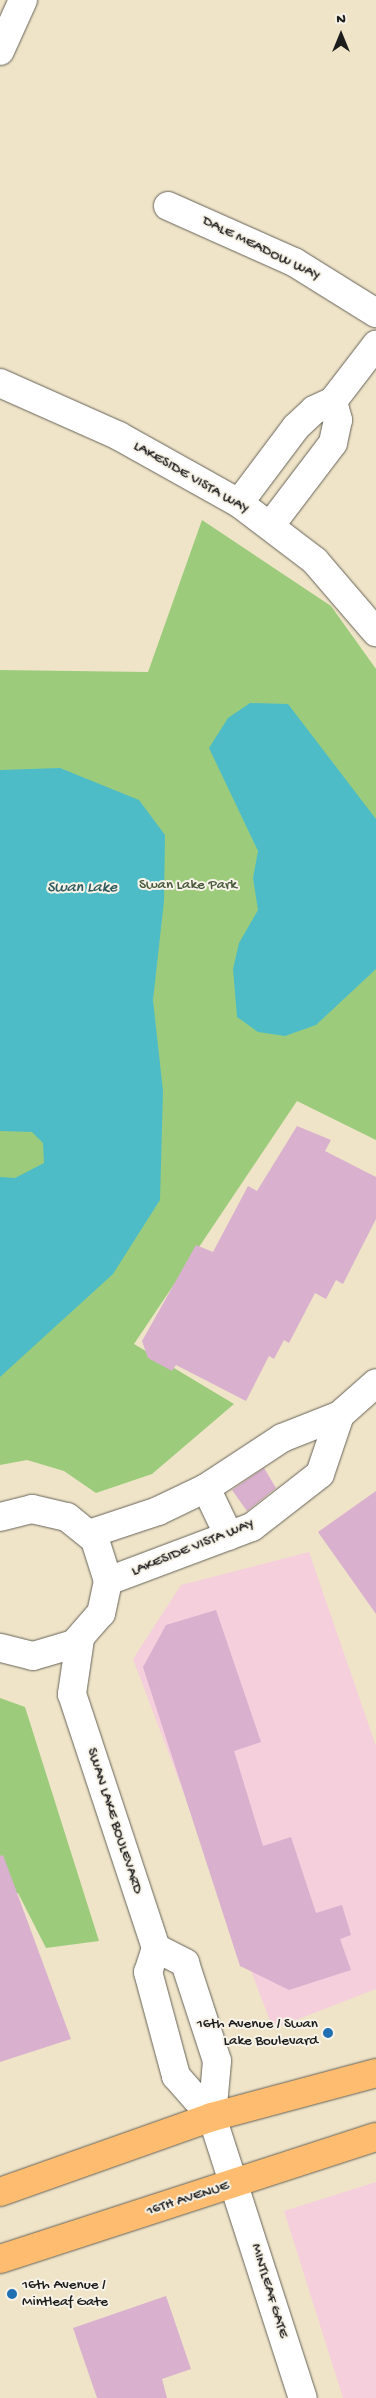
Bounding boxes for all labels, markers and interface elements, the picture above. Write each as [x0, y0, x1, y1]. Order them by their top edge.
north arrow [316, 10, 366, 60]
text: N [336, 11, 346, 28]
street label: DALE MEADOW WAY [199, 213, 323, 285]
street label: LAKESIDE VISTA WAY [130, 438, 252, 518]
park label: Swan Lake Park [139, 877, 237, 895]
water label: Swan Lake [47, 879, 117, 899]
street label: LAKESIDE VISTA WAY [129, 1515, 257, 1581]
street label: SWAN LAKE BOULEVARD [82, 1746, 146, 1896]
place label: 16th Avenue / Swan Lake Boulevard [197, 2015, 318, 2050]
marker: 16th Avenue / Swan Lake Boulevard [322, 2027, 334, 2039]
street label: 16TH AVENUE [144, 2177, 232, 2221]
street label: MINTLEAF GATE [246, 2242, 292, 2340]
place label: 16th Avenue / Mintleaf Gate [22, 2276, 108, 2311]
marker: 16th Avenue / Mintleaf Gate [6, 2288, 18, 2300]

